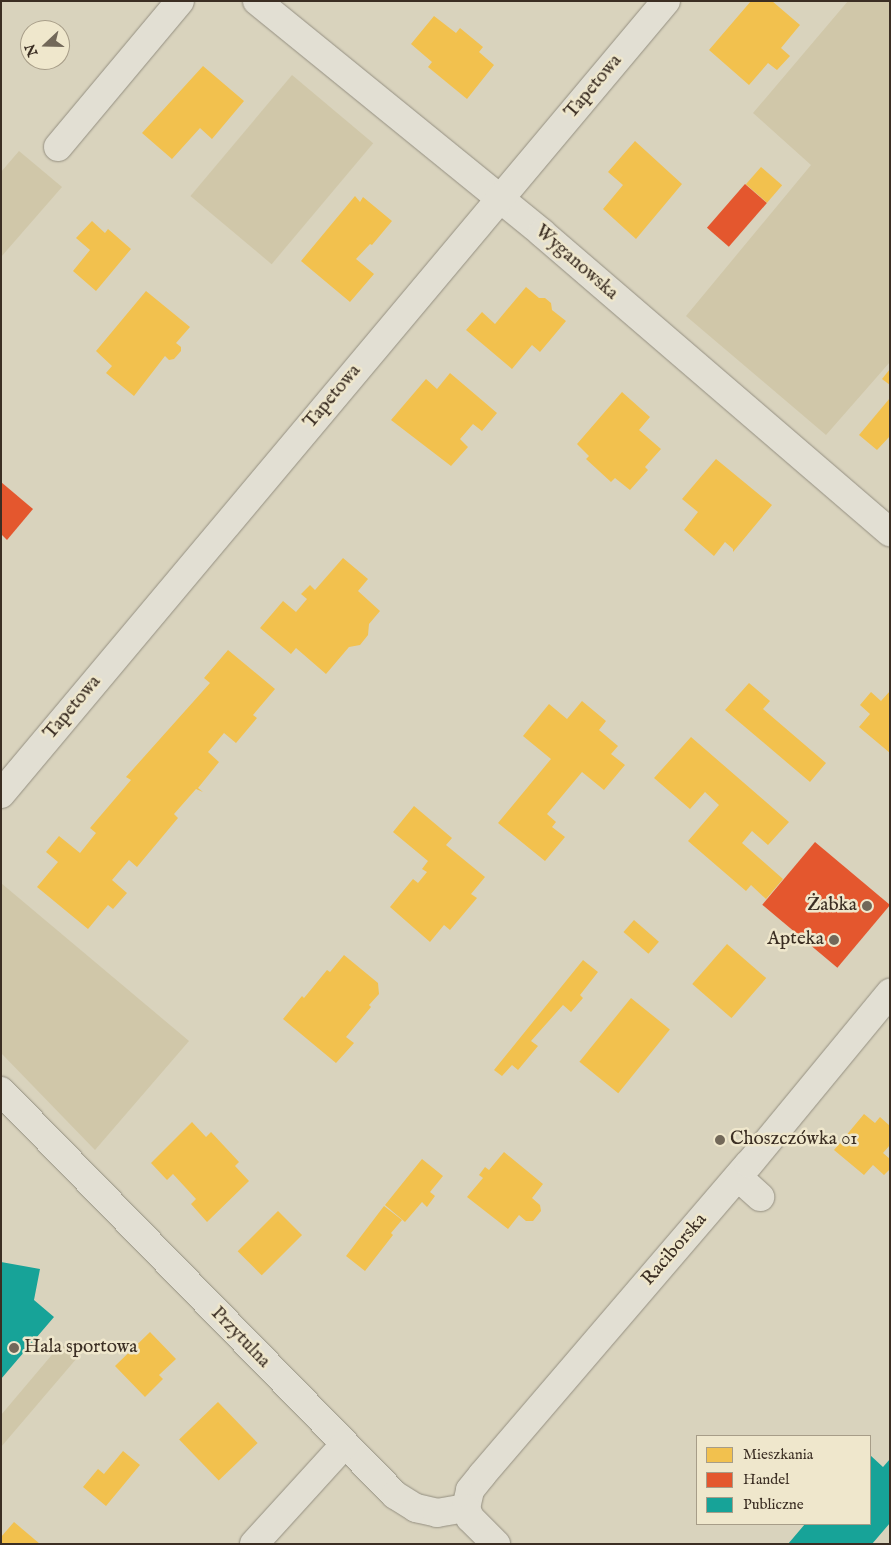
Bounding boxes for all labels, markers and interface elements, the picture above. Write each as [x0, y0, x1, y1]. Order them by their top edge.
north arrow [20, 20, 70, 70]
text: N [21, 41, 43, 59]
street label: Tapetowa [561, 50, 627, 124]
street label: Wyganowska [530, 221, 622, 305]
street label: Tapetowa [300, 360, 366, 434]
street label: Tapetowa [40, 671, 106, 745]
place label: Żabka [807, 895, 857, 917]
marker: Żabka [861, 900, 873, 912]
place label: Apteka [767, 929, 824, 951]
marker: Apteka [828, 934, 840, 946]
place label: Choszczówka 01 [730, 1129, 857, 1151]
marker: Choszczówka 01 [714, 1134, 726, 1146]
street label: Raciborska [637, 1209, 713, 1291]
street label: Przytulna [205, 1303, 275, 1373]
place label: Hala sportowa [24, 1337, 137, 1359]
marker: Hala sportowa [8, 1342, 20, 1354]
legend [696, 1435, 871, 1525]
text: Mieszkania [743, 1445, 813, 1464]
text: Handel [743, 1470, 789, 1489]
text: Publiczne [743, 1495, 804, 1514]

